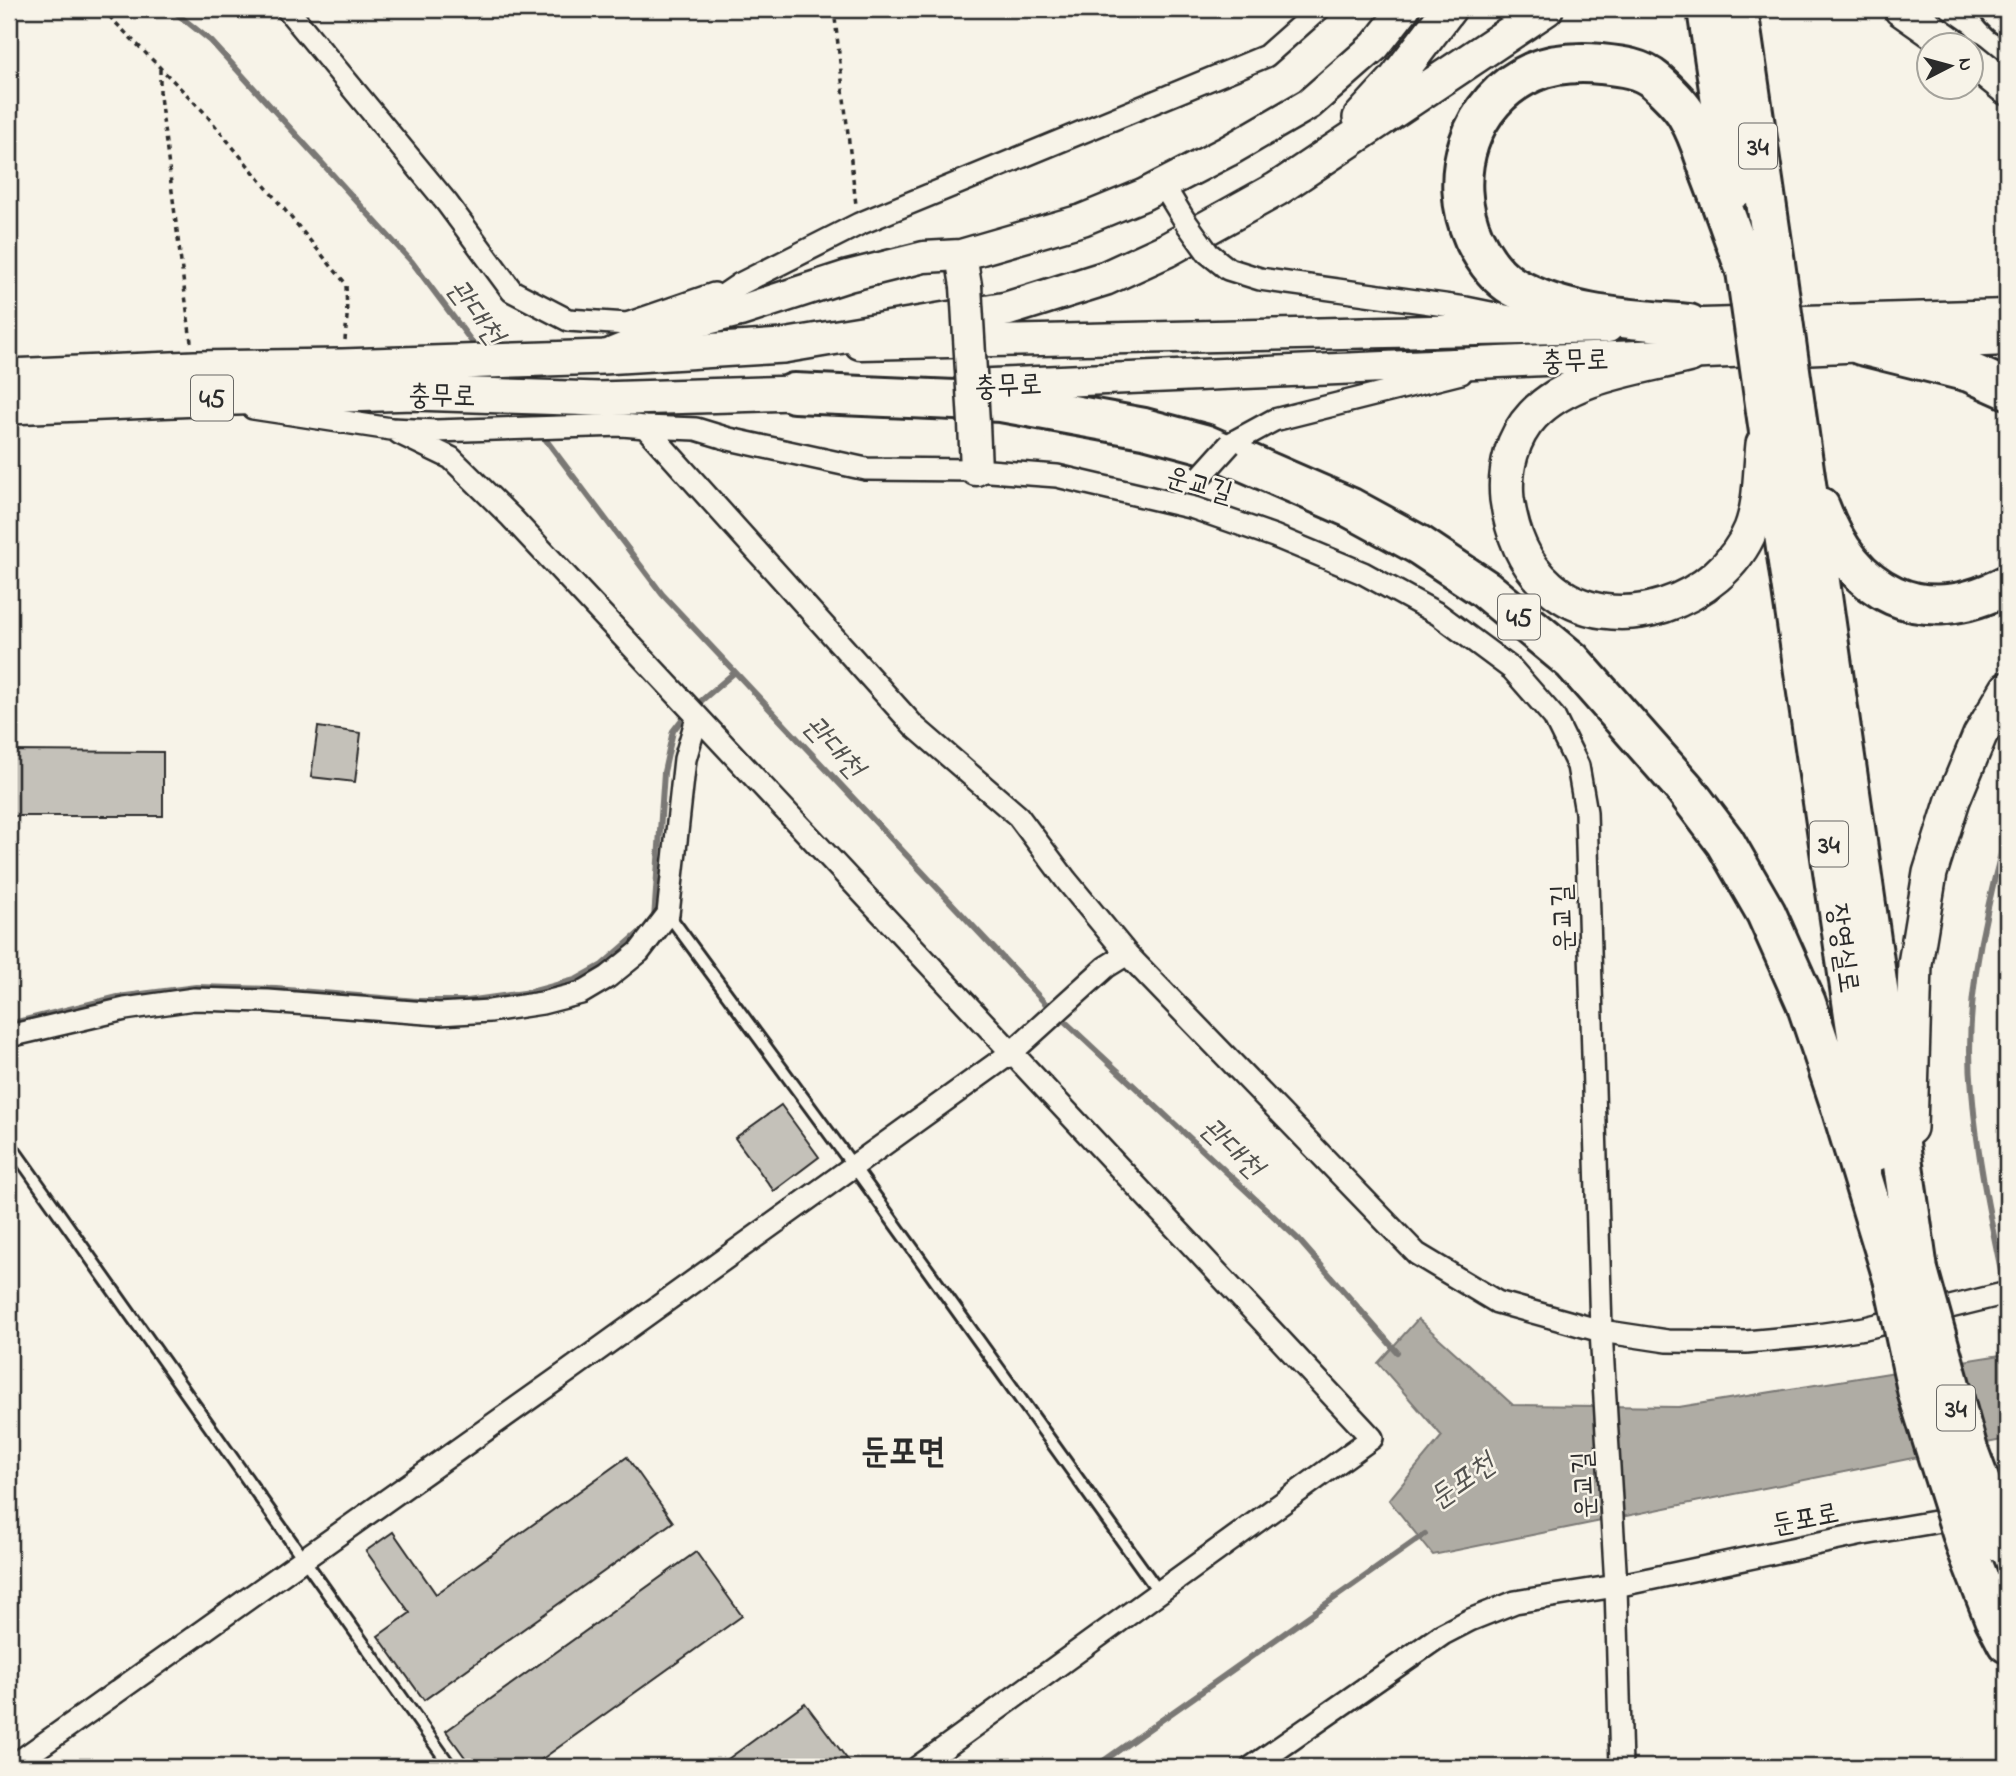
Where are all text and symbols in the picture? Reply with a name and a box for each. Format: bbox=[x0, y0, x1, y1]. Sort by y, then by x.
north arrow bbox=[1914, 32, 1984, 102]
text: N bbox=[1950, 57, 1979, 72]
road number: 34 bbox=[1739, 124, 1777, 168]
water label: 관대천 bbox=[435, 271, 516, 357]
street label: 충무로 bbox=[1541, 341, 1610, 384]
street label: 충무로 bbox=[973, 365, 1043, 410]
road number: 45 bbox=[191, 376, 233, 420]
street label: 충무로 bbox=[408, 376, 476, 419]
street label: 운교길 bbox=[1161, 457, 1237, 515]
road number: 45 bbox=[1498, 594, 1540, 639]
water label: 관대천 bbox=[792, 707, 876, 792]
road number: 34 bbox=[1810, 822, 1848, 866]
street label: 운교길 bbox=[1543, 883, 1586, 952]
street label: 장영실로 bbox=[1815, 901, 1868, 996]
water label: 관대천 bbox=[1189, 1108, 1275, 1192]
road number: 34 bbox=[1937, 1386, 1975, 1430]
district label: 둔포면 bbox=[861, 1428, 945, 1479]
water label: 둔포천 bbox=[1420, 1442, 1507, 1521]
street label: 운교길 bbox=[1563, 1450, 1608, 1520]
street label: 둔포로 bbox=[1769, 1494, 1843, 1547]

